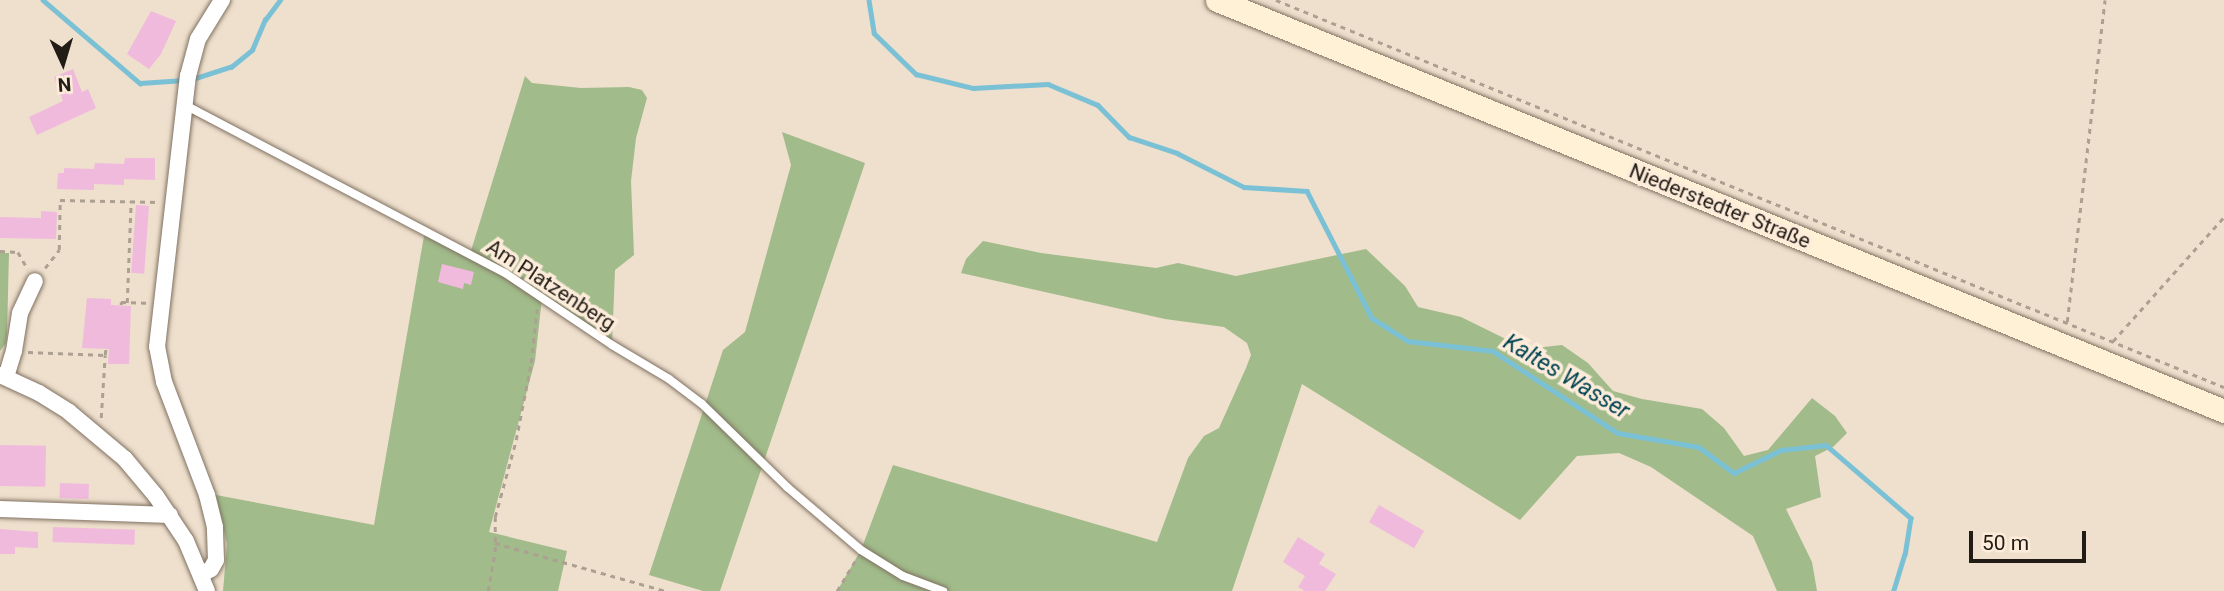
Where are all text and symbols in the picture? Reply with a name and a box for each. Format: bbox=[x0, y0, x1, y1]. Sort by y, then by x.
north arrow bbox=[28, 28, 98, 98]
text: N bbox=[57, 73, 72, 96]
street label: Niederstedter Straße bbox=[1626, 158, 1814, 254]
street label: Am Platzenberg bbox=[482, 234, 620, 336]
water label: Kaltes Wasser bbox=[1498, 329, 1634, 425]
scale bar bbox=[1972, 518, 2089, 562]
text: 50 m bbox=[1982, 531, 2029, 555]

